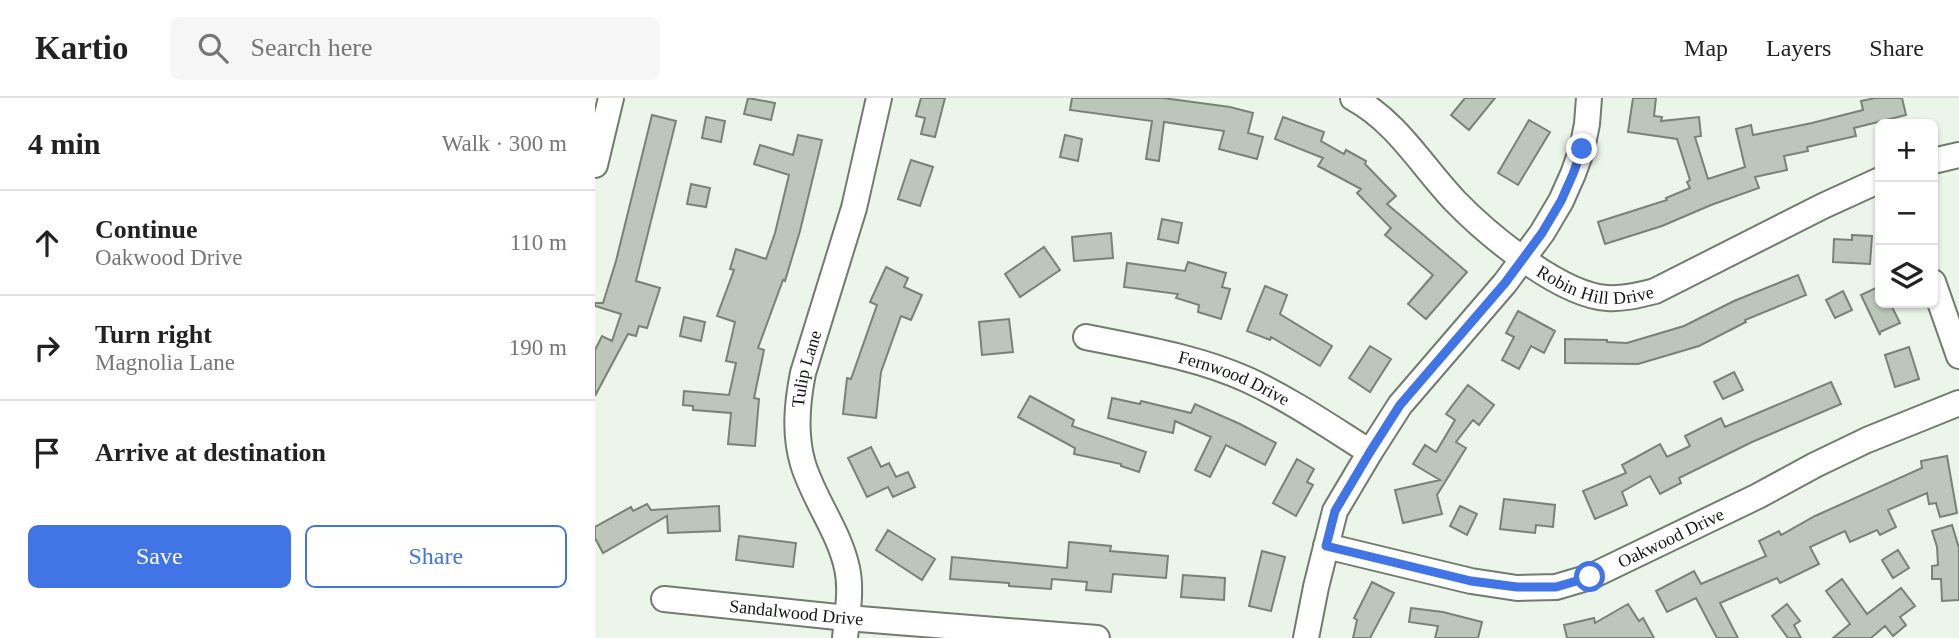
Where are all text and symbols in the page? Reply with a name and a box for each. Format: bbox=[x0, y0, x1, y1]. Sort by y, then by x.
search box bbox=[170, 17, 660, 80]
icon: search bbox=[194, 29, 232, 67]
text: Kartio bbox=[35, 30, 128, 66]
text: Search here bbox=[250, 33, 372, 62]
text: Map bbox=[1684, 35, 1728, 61]
text: Layers bbox=[1766, 35, 1831, 61]
text: Share bbox=[1869, 35, 1924, 61]
map controls bbox=[1875, 119, 1938, 308]
button: + bbox=[1875, 119, 1938, 182]
text: 4 min bbox=[28, 127, 101, 160]
text: Walk · 300 m bbox=[442, 131, 567, 156]
route end bbox=[1566, 133, 1597, 164]
button: − bbox=[1875, 182, 1938, 245]
text: Continue bbox=[95, 215, 198, 244]
icon: ahead bbox=[28, 224, 66, 262]
text: 110 m bbox=[510, 230, 567, 255]
text: Oakwood Drive bbox=[95, 245, 243, 270]
button: layers bbox=[1875, 245, 1938, 308]
street label: Robin Hill Drive bbox=[1533, 261, 1656, 308]
text: Turn right bbox=[95, 320, 212, 349]
street label: Tulip Lane bbox=[788, 328, 826, 409]
icon: right bbox=[28, 329, 66, 367]
text: 190 m bbox=[509, 335, 567, 360]
street label: Fernwood Drive bbox=[1176, 347, 1293, 410]
text: Magnolia Lane bbox=[95, 350, 235, 375]
icon: arrive bbox=[28, 434, 66, 472]
text: Arrive at destination bbox=[95, 438, 326, 467]
street label: Oakwood Drive bbox=[1615, 504, 1727, 572]
button: Save bbox=[28, 525, 291, 588]
button: Share bbox=[305, 525, 567, 588]
route start bbox=[1574, 561, 1605, 592]
street label: Sandalwood Drive bbox=[728, 596, 864, 629]

